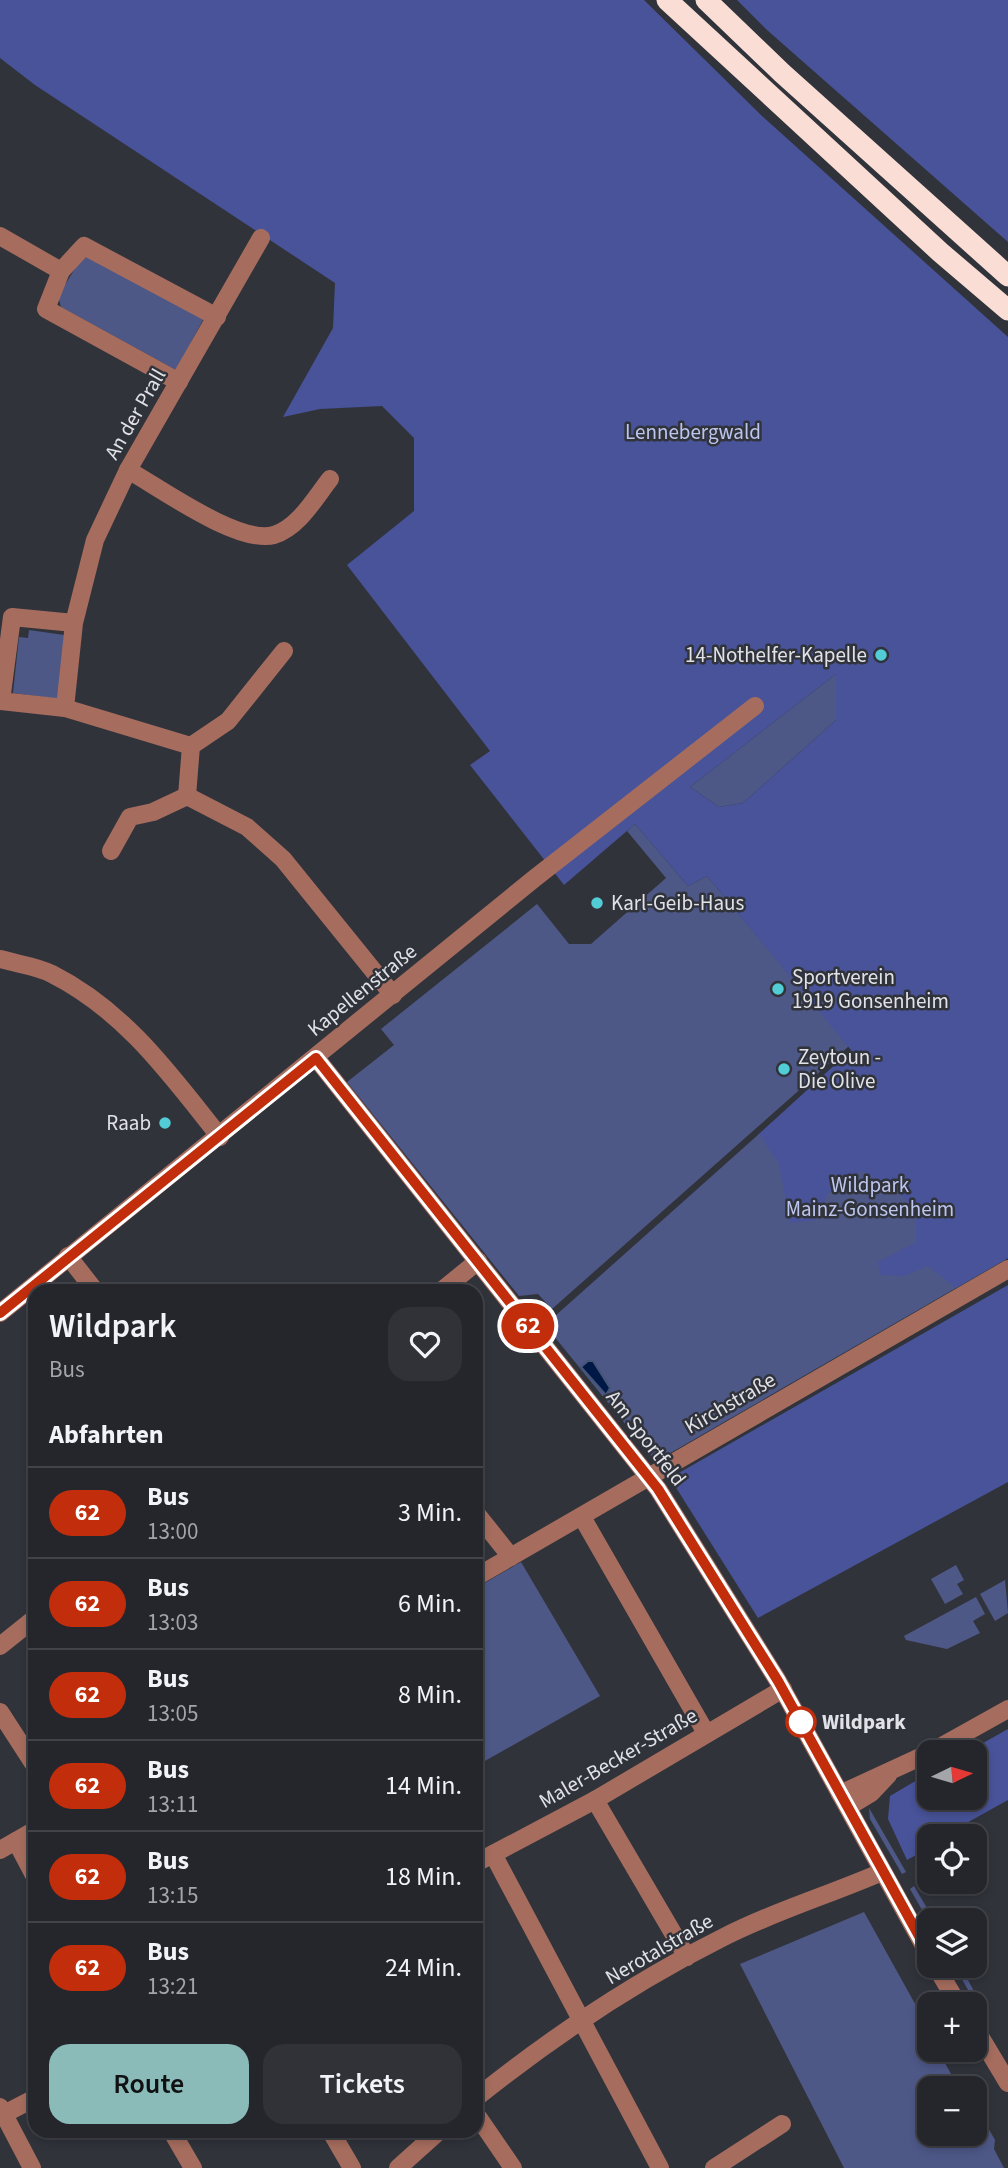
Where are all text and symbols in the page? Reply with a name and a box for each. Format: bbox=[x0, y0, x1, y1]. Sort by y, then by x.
street label: An der Prall bbox=[97, 363, 173, 465]
park label: Lennebergwald bbox=[625, 417, 761, 447]
place label: 14-Nothelfer-Kapelle bbox=[685, 640, 867, 670]
marker: 14-Nothelfer-Kapelle bbox=[873, 647, 889, 663]
place label: Karl-Geib-Haus bbox=[611, 888, 744, 918]
marker: Karl-Geib-Haus bbox=[589, 895, 605, 911]
street label: Kapellenstraße bbox=[301, 937, 423, 1043]
place label: Sportverein 1919 Gonsenheim bbox=[792, 962, 949, 1016]
marker: Sportverein 1919 Gonsenheim bbox=[770, 981, 786, 997]
place label: Zeytoun - Die Olive bbox=[798, 1042, 881, 1096]
marker: Zeytoun - Die Olive bbox=[776, 1061, 792, 1077]
place label: Raab bbox=[106, 1108, 151, 1138]
marker: Raab bbox=[157, 1115, 173, 1131]
park label: Wildpark Mainz-Gonsenheim bbox=[786, 1170, 954, 1224]
text: Wildpark bbox=[49, 1303, 176, 1350]
line badge: 62 bbox=[496, 1303, 560, 1349]
button: heart bbox=[388, 1307, 462, 1381]
text: 62 bbox=[515, 1308, 541, 1343]
text: Bus bbox=[49, 1353, 85, 1386]
street label: Kirchstraße bbox=[679, 1365, 781, 1441]
street label: Am Sportfeld bbox=[599, 1384, 693, 1492]
text: Abfahrten bbox=[49, 1416, 164, 1453]
text: Bus bbox=[147, 1478, 189, 1515]
text: 3 Min. bbox=[398, 1494, 462, 1531]
text: 62 bbox=[75, 1495, 100, 1530]
text: 13:00 bbox=[147, 1515, 198, 1548]
text: Bus bbox=[147, 1569, 189, 1606]
text: 6 Min. bbox=[398, 1585, 462, 1622]
text: 62 bbox=[75, 1586, 100, 1621]
text: 13:03 bbox=[147, 1606, 198, 1639]
text: Bus bbox=[147, 1660, 189, 1697]
text: 8 Min. bbox=[398, 1676, 462, 1713]
text: 62 bbox=[75, 1677, 100, 1712]
text: 13:05 bbox=[147, 1697, 198, 1730]
street label: Maler-Becker-Straße bbox=[533, 1700, 703, 1816]
marker: Wildpark bbox=[786, 1707, 816, 1737]
place label: Wildpark bbox=[822, 1707, 906, 1737]
north arrow bbox=[917, 1740, 987, 1810]
map controls bbox=[917, 1740, 987, 2146]
text: Bus bbox=[147, 1751, 189, 1788]
text: 14 Min. bbox=[385, 1767, 462, 1804]
text: 62 bbox=[75, 1768, 100, 1803]
text: 13:11 bbox=[147, 1788, 198, 1821]
button: locate bbox=[917, 1824, 987, 1894]
text: Bus bbox=[147, 1842, 189, 1879]
text: 18 Min. bbox=[385, 1858, 462, 1895]
text: 62 bbox=[75, 1859, 100, 1894]
text: 13:15 bbox=[147, 1879, 198, 1912]
street label: Nerotalstraße bbox=[600, 1906, 718, 1992]
button: layers bbox=[917, 1908, 987, 1978]
text: Bus bbox=[147, 1933, 189, 1970]
text: 24 Min. bbox=[385, 1949, 462, 1986]
text: 62 bbox=[75, 1950, 100, 1985]
text: 13:21 bbox=[147, 1970, 198, 2003]
button: + bbox=[917, 1992, 987, 2062]
button: Route bbox=[49, 2044, 249, 2124]
button: Tickets bbox=[263, 2044, 462, 2124]
button: − bbox=[917, 2076, 987, 2146]

